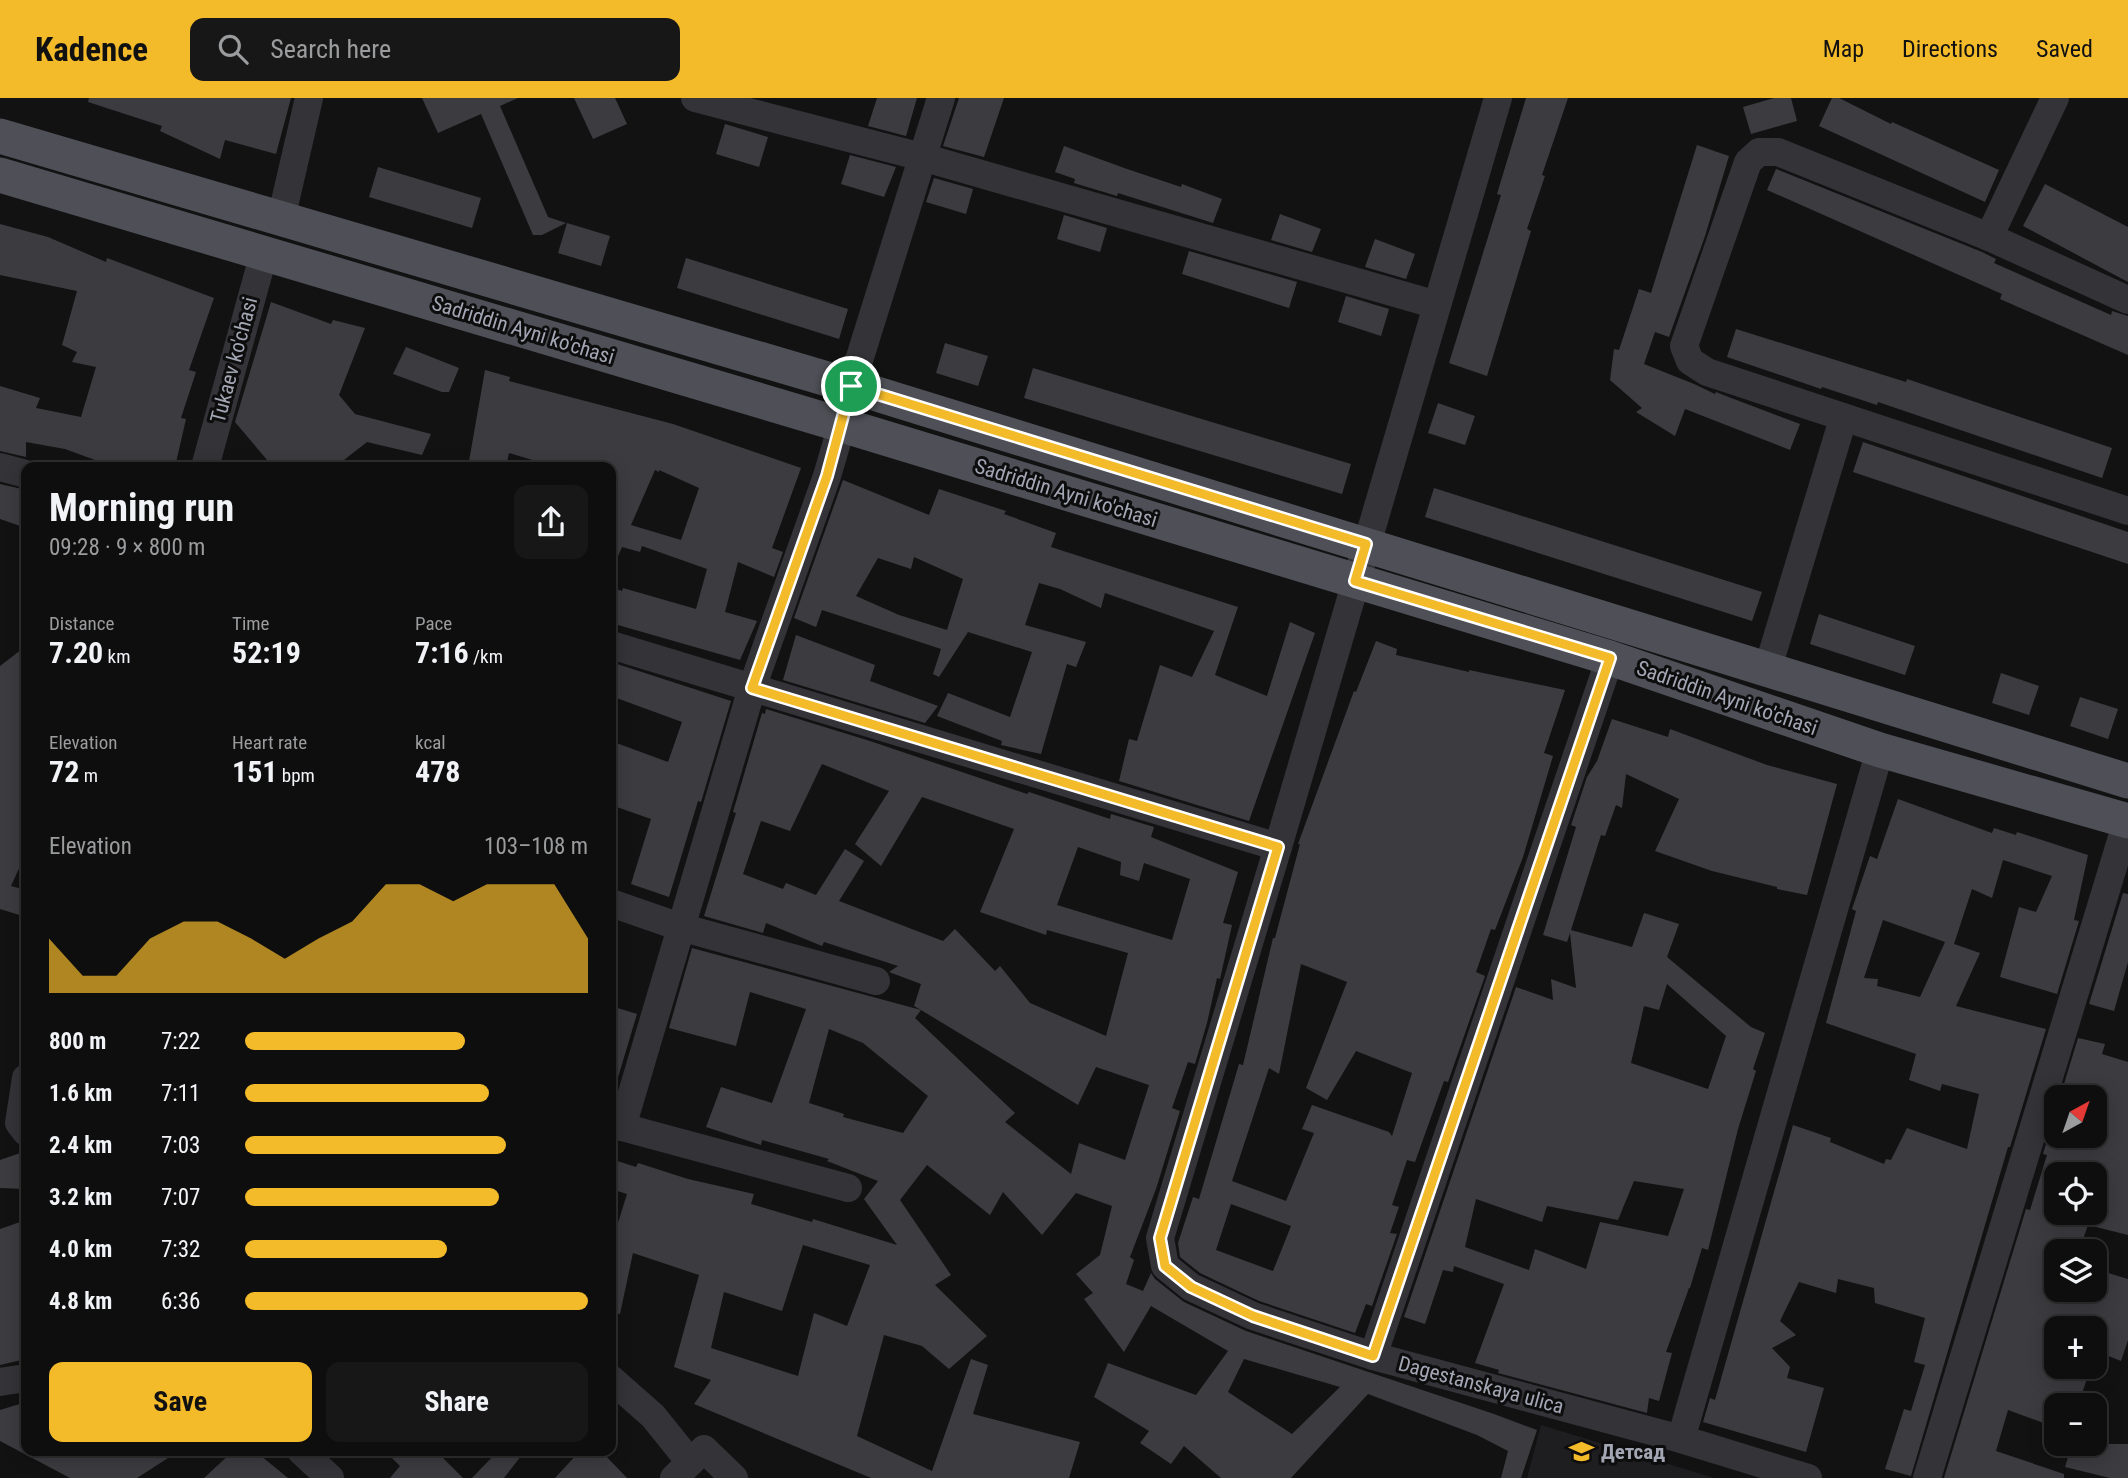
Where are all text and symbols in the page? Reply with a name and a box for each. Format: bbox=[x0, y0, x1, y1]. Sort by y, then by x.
search box bbox=[190, 18, 680, 81]
text: Kadence bbox=[35, 30, 148, 69]
icon: search bbox=[214, 30, 252, 68]
text: Search here bbox=[270, 34, 391, 64]
text: Map bbox=[1823, 35, 1864, 63]
text: Directions bbox=[1902, 35, 1998, 63]
text: Saved bbox=[2036, 35, 2093, 63]
street label: Sadriddin Ayni ko'chasi bbox=[429, 291, 617, 369]
street label: Tukaev ko'chasi bbox=[206, 295, 262, 425]
pin bbox=[821, 356, 881, 416]
icon: arrive bbox=[832, 367, 870, 405]
street label: Sadriddin Ayni ko'chasi bbox=[972, 454, 1160, 532]
button: share bbox=[514, 485, 588, 559]
text: Morning run bbox=[49, 486, 234, 530]
text: 09:28 · 9 × 800 m bbox=[49, 534, 205, 561]
text: Distance bbox=[49, 612, 114, 635]
text: Time bbox=[232, 612, 269, 635]
text: Pace bbox=[415, 612, 452, 635]
text: 7.20 bbox=[49, 635, 103, 670]
text: 52:19 bbox=[232, 635, 301, 670]
text: 7:16 bbox=[415, 635, 469, 670]
text: km bbox=[103, 645, 130, 668]
text: /km bbox=[469, 645, 503, 668]
street label: Sadriddin Ayni ko'chasi bbox=[1634, 656, 1820, 740]
text: Elevation bbox=[49, 731, 117, 754]
text: Heart rate bbox=[232, 731, 307, 754]
text: kcal bbox=[415, 731, 446, 754]
text: 72 bbox=[49, 754, 79, 789]
text: 151 bbox=[232, 754, 277, 789]
text: 478 bbox=[415, 754, 460, 789]
text: m bbox=[79, 764, 98, 787]
text: bpm bbox=[277, 764, 315, 787]
text: Elevation bbox=[49, 833, 132, 860]
text: 103–108 m bbox=[484, 833, 588, 860]
text: 800 m bbox=[49, 1028, 106, 1055]
text: 7:22 bbox=[161, 1028, 200, 1055]
text: 1.6 km bbox=[49, 1080, 112, 1107]
text: 7:11 bbox=[161, 1080, 200, 1107]
north arrow bbox=[2044, 1085, 2107, 1148]
map controls bbox=[2044, 1085, 2107, 1456]
text: 2.4 km bbox=[49, 1132, 112, 1159]
text: 7:03 bbox=[161, 1132, 200, 1159]
button: locate bbox=[2044, 1162, 2107, 1225]
text: 3.2 km bbox=[49, 1184, 112, 1211]
text: 7:07 bbox=[161, 1184, 200, 1211]
text: 4.0 km bbox=[49, 1236, 112, 1263]
text: 7:32 bbox=[161, 1236, 200, 1263]
button: layers bbox=[2044, 1239, 2107, 1302]
text: 4.8 km bbox=[49, 1288, 112, 1315]
text: 6:36 bbox=[161, 1288, 200, 1315]
button: + bbox=[2044, 1316, 2107, 1379]
street label: Dagestanskaya ulica bbox=[1396, 1351, 1566, 1419]
button: Save bbox=[49, 1362, 312, 1442]
button: Share bbox=[326, 1362, 588, 1442]
button: − bbox=[2044, 1393, 2107, 1456]
school or university icon: Детсад bbox=[1567, 1438, 1595, 1466]
place label: Детсад bbox=[1601, 1440, 1665, 1464]

